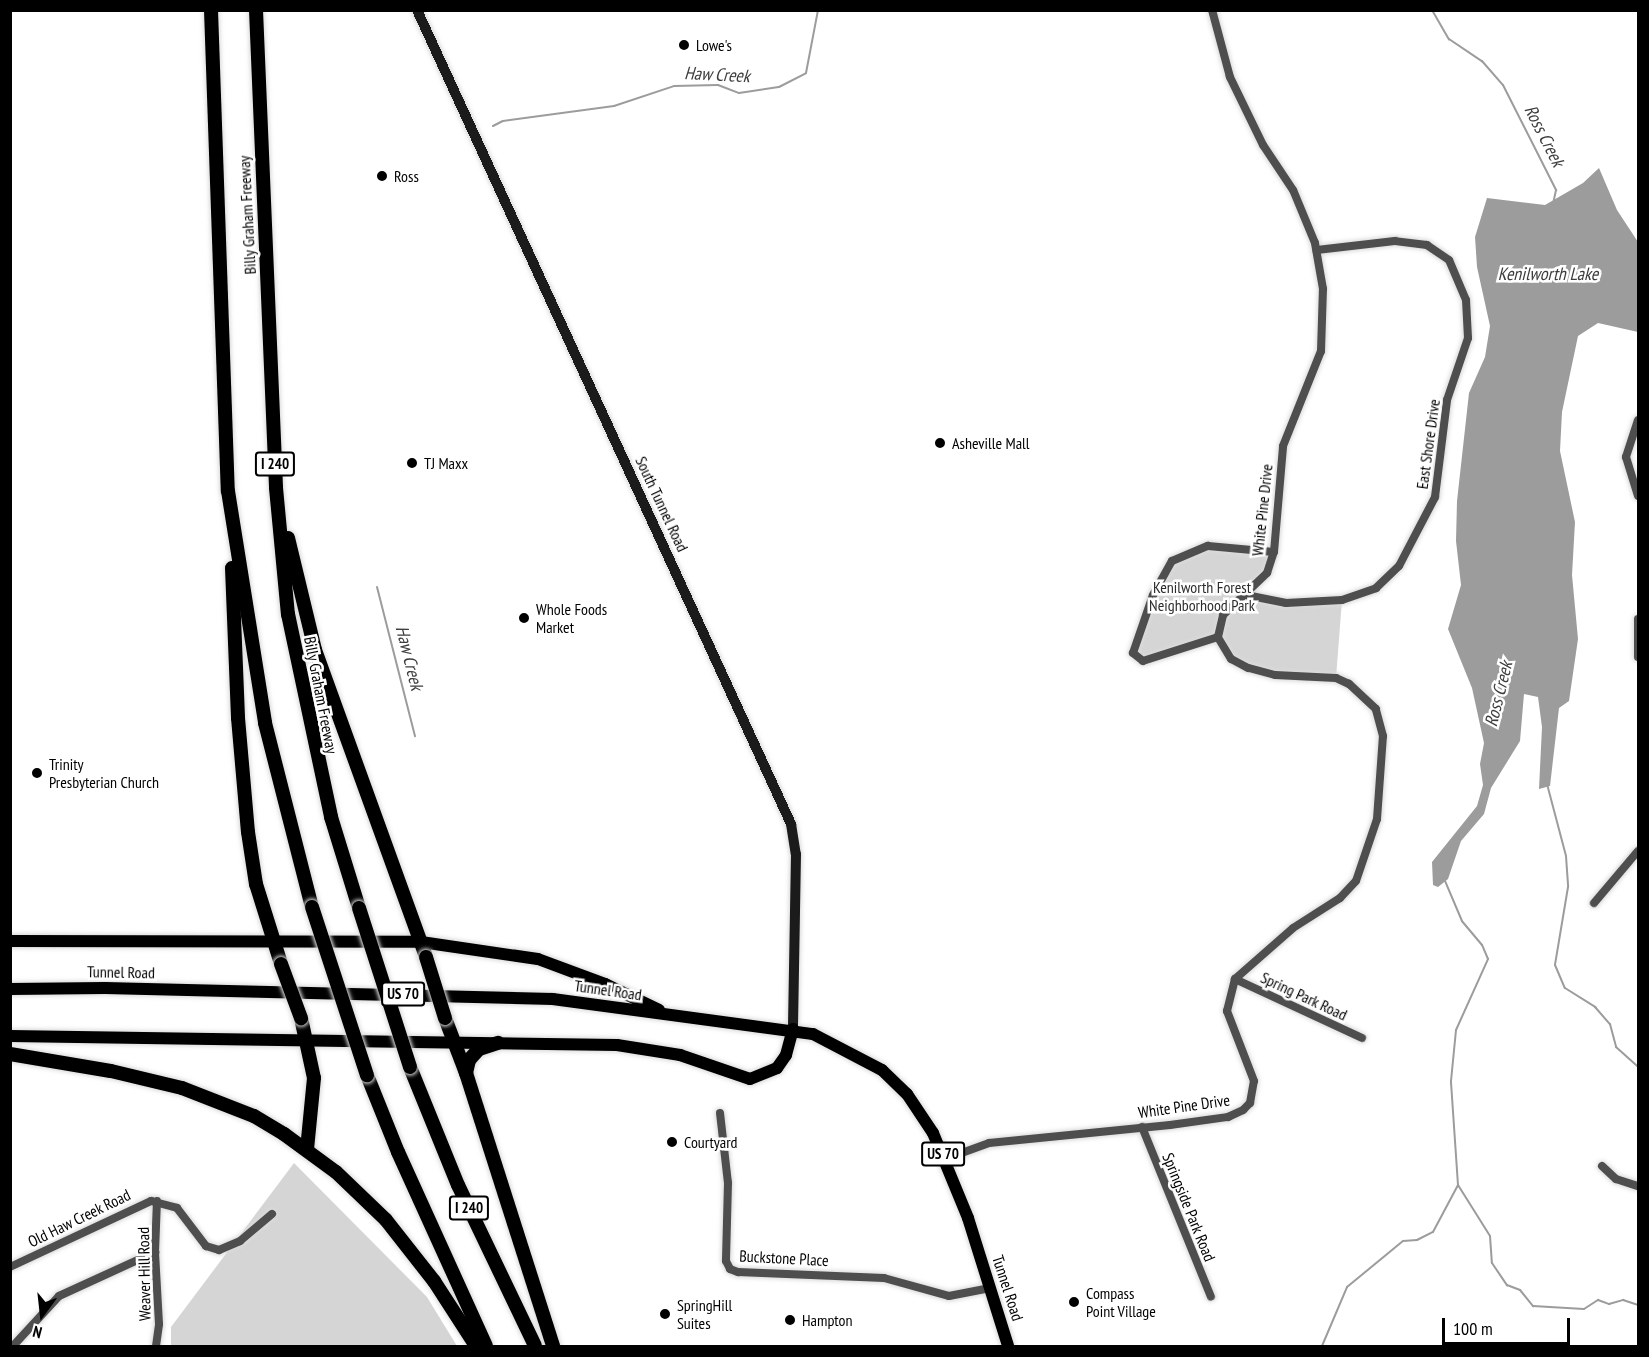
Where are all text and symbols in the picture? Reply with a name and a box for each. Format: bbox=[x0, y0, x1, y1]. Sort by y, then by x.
place label: Lowe's bbox=[696, 35, 732, 55]
marker: Lowe's bbox=[677, 38, 691, 52]
water label: Haw Creek bbox=[684, 62, 750, 88]
water label: Ross Creek bbox=[1519, 102, 1569, 170]
street label: Billy Graham Freeway bbox=[234, 155, 260, 275]
place label: Ross bbox=[394, 166, 419, 186]
marker: Ross bbox=[375, 169, 389, 183]
water label: Kenilworth Lake bbox=[1498, 263, 1598, 285]
street label: East Shore Drive bbox=[1412, 398, 1444, 490]
place label: Asheville Mall bbox=[952, 433, 1030, 453]
marker: Asheville Mall bbox=[933, 436, 947, 450]
road number: I 240 bbox=[254, 452, 296, 476]
place label: TJ Maxx bbox=[424, 453, 468, 473]
street label: South Tunnel Road bbox=[631, 453, 693, 555]
marker: TJ Maxx bbox=[405, 456, 419, 470]
street label: White Pine Drive bbox=[1248, 463, 1276, 557]
park label: Kenilworth Forest Neighborhood Park bbox=[1149, 577, 1255, 615]
place label: Whole Foods Market bbox=[536, 599, 607, 637]
marker: Whole Foods Market bbox=[517, 611, 531, 625]
water label: Haw Creek bbox=[391, 623, 427, 693]
street label: Billy Graham Freeway bbox=[300, 634, 342, 756]
water label: Ross Creek bbox=[1480, 659, 1518, 729]
place label: Trinity Presbyterian Church bbox=[49, 754, 159, 792]
marker: Trinity Presbyterian Church bbox=[30, 766, 44, 780]
street label: Tunnel Road bbox=[87, 962, 155, 982]
street label: Spring Park Road bbox=[1258, 968, 1350, 1024]
street label: Tunnel Road bbox=[573, 976, 643, 1004]
road number: US 70 bbox=[380, 982, 426, 1006]
street label: White Pine Drive bbox=[1137, 1090, 1231, 1122]
place label: Courtyard bbox=[684, 1132, 738, 1152]
marker: Courtyard bbox=[665, 1135, 679, 1149]
road number: US 70 bbox=[920, 1142, 966, 1166]
street label: Springside Park Road bbox=[1158, 1150, 1220, 1264]
street label: Old Haw Creek Road bbox=[24, 1185, 134, 1251]
road number: I 240 bbox=[448, 1196, 490, 1220]
street label: Weaver Hill Road bbox=[134, 1227, 154, 1321]
street label: Buckstone Place bbox=[739, 1246, 829, 1270]
street label: Tunnel Road bbox=[988, 1253, 1028, 1323]
place label: Compass Point Village bbox=[1086, 1283, 1156, 1321]
north arrow bbox=[12, 1285, 72, 1345]
place label: SpringHill Suites bbox=[677, 1295, 732, 1333]
marker: Compass Point Village bbox=[1067, 1295, 1081, 1309]
scale bar bbox=[1445, 1306, 1572, 1344]
marker: SpringHill Suites bbox=[658, 1307, 672, 1321]
place label: Hampton bbox=[802, 1310, 853, 1330]
marker: Hampton bbox=[783, 1313, 797, 1327]
text: 100 m bbox=[1453, 1317, 1493, 1340]
text: N bbox=[31, 1322, 44, 1343]

